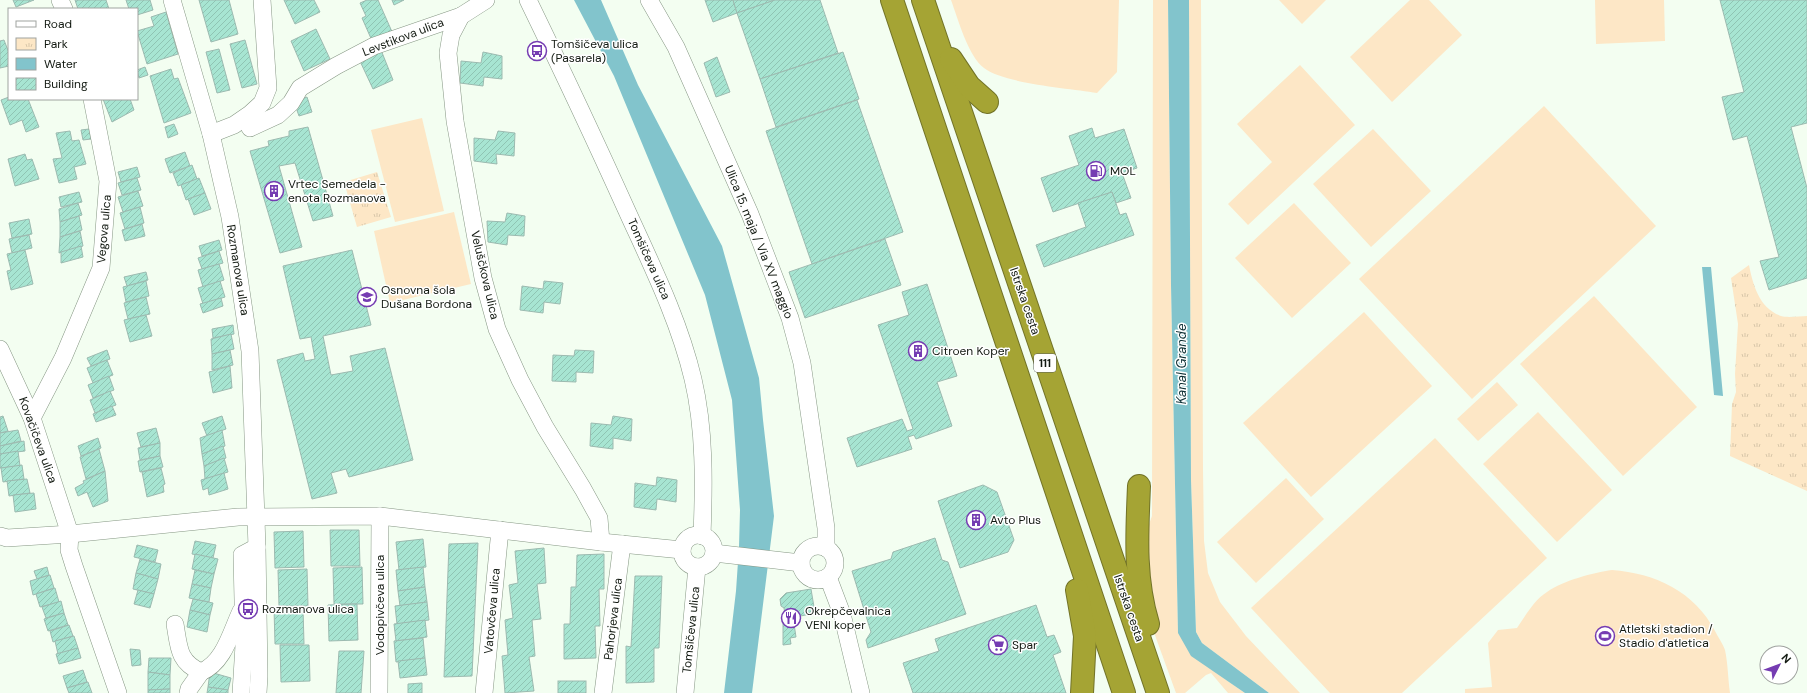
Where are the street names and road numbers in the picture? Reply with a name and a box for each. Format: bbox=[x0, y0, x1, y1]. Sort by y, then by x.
street label: Levstikova ulica bbox=[360, 14, 446, 60]
street label: Ulica 15. maja / Via XV maggio bbox=[721, 163, 797, 321]
street label: Vegova ulica bbox=[93, 194, 115, 264]
street label: Tomšičeva ulica bbox=[624, 216, 674, 302]
street label: Rozmanova ulica bbox=[223, 223, 253, 317]
street label: Veluščkova ulica bbox=[467, 229, 503, 321]
street label: Istrska cesta bbox=[1006, 265, 1044, 337]
road number: 111 bbox=[1034, 354, 1056, 372]
street label: Kovačičeva ulica bbox=[15, 395, 61, 485]
street label: Vodopivčeva ulica bbox=[372, 555, 388, 655]
street label: Vatovčeva ulica bbox=[480, 567, 504, 655]
street label: Istrska cesta bbox=[1110, 572, 1148, 644]
street label: Pahorjeva ulica bbox=[600, 577, 626, 661]
street label: Tomšičeva ulica bbox=[678, 586, 704, 674]

